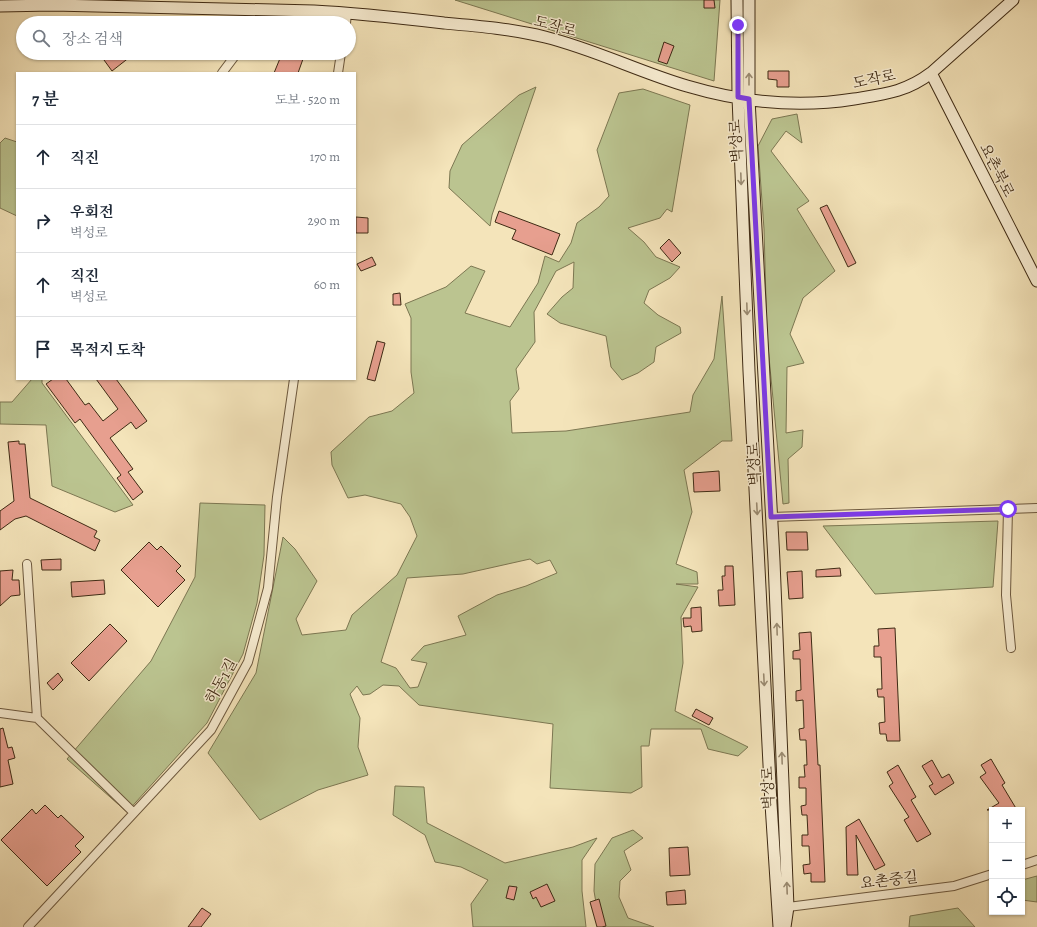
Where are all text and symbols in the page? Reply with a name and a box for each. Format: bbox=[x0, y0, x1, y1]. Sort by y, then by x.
street label: 도작로 bbox=[531, 11, 579, 41]
search box bbox=[16, 16, 356, 60]
route end bbox=[729, 16, 747, 34]
icon: search bbox=[30, 27, 52, 49]
text: 장소 검색 bbox=[62, 29, 123, 49]
street label: 도작로 bbox=[851, 65, 898, 93]
one-way arrow bbox=[745, 73, 753, 86]
text: 7 분 bbox=[32, 88, 59, 111]
text: 도보 · 520 m bbox=[275, 91, 340, 108]
street label: 벽성로 bbox=[725, 118, 747, 163]
street label: 요촌북로 bbox=[975, 140, 1019, 201]
icon: ahead bbox=[32, 146, 54, 168]
text: 직진 bbox=[70, 148, 99, 168]
text: 170 m bbox=[310, 148, 340, 165]
one-way arrow bbox=[737, 172, 745, 185]
text: 우회전 bbox=[70, 202, 113, 222]
icon: right bbox=[32, 210, 54, 232]
text: 290 m bbox=[308, 212, 340, 229]
text: 벽성로 bbox=[70, 224, 108, 241]
text: 직진 bbox=[70, 266, 99, 286]
icon: ahead bbox=[32, 274, 54, 296]
text: 60 m bbox=[314, 276, 340, 293]
text: 벽성로 bbox=[70, 288, 108, 305]
one-way arrow bbox=[743, 302, 750, 315]
icon: arrive bbox=[32, 338, 54, 360]
text: 목적지 도착 bbox=[70, 340, 145, 360]
street label: 벽성로 bbox=[743, 441, 765, 486]
route start bbox=[999, 500, 1017, 518]
one-way arrow bbox=[753, 502, 760, 515]
one-way arrow bbox=[773, 623, 780, 636]
street label: 하동1길 bbox=[200, 655, 242, 707]
one-way arrow bbox=[761, 673, 768, 686]
one-way arrow bbox=[778, 752, 786, 765]
street label: 벽성로 bbox=[757, 765, 779, 810]
map controls bbox=[989, 807, 1025, 915]
button: + bbox=[989, 807, 1025, 843]
button: − bbox=[989, 843, 1025, 879]
street label: 요촌중길 bbox=[859, 867, 919, 893]
button: locate bbox=[989, 879, 1025, 915]
one-way arrow bbox=[784, 882, 791, 895]

